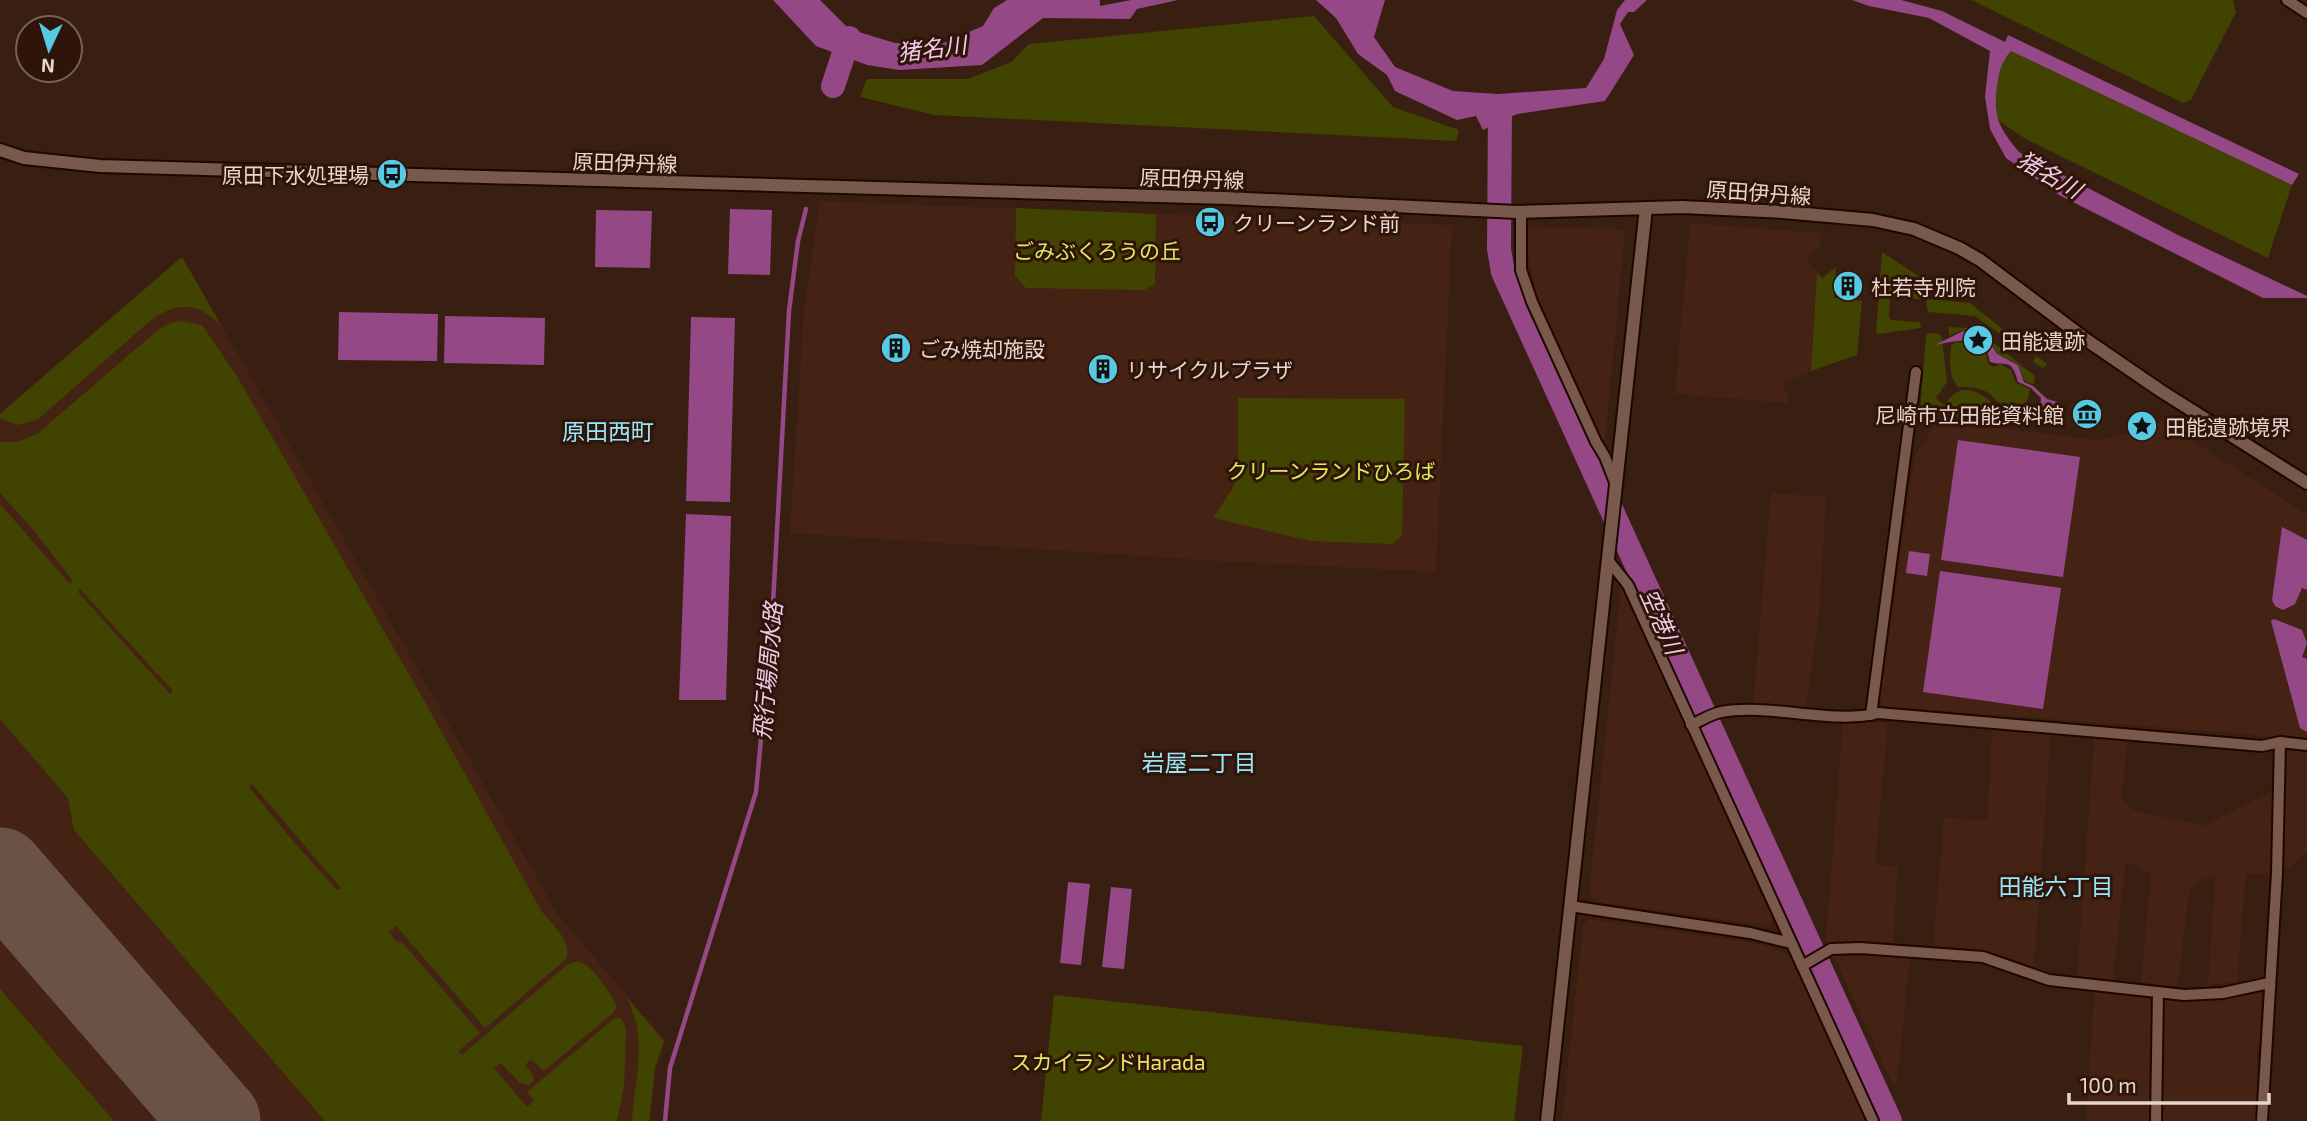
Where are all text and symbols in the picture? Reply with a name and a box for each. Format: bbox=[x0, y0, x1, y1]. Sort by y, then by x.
north arrow bbox=[14, 14, 84, 84]
water label: 猪名川 bbox=[896, 30, 971, 66]
text: N bbox=[40, 55, 55, 78]
water label: 猪名川 bbox=[2013, 145, 2089, 205]
street label: 原田伊丹線 bbox=[572, 148, 678, 176]
bus stop icon: 原田下水処理場 bbox=[375, 157, 409, 191]
place label: 原田下水処理場 bbox=[222, 162, 369, 187]
street label: 原田伊丹線 bbox=[1139, 164, 1245, 192]
street label: 原田伊丹線 bbox=[1706, 176, 1812, 208]
bus stop icon: クリーンランド前 bbox=[1193, 205, 1227, 239]
place label: クリーンランド前 bbox=[1233, 210, 1400, 235]
park label: ごみぶくろうの丘 bbox=[1013, 238, 1181, 263]
building icon: 杜若寺別院 bbox=[1831, 269, 1865, 303]
place label: 杜若寺別院 bbox=[1871, 274, 1976, 299]
place icon: 田能遺跡 bbox=[1961, 323, 1995, 357]
place label: 田能遺跡 bbox=[2001, 328, 2085, 353]
building icon: ごみ焼却施設 bbox=[879, 331, 913, 365]
place label: ごみ焼却施設 bbox=[919, 336, 1045, 361]
building icon: リサイクルプラザ bbox=[1086, 352, 1120, 386]
place label: リサイクルプラザ bbox=[1126, 357, 1293, 382]
museum icon: 尼崎市立田能資料館 bbox=[2070, 397, 2104, 431]
place label: 尼崎市立田能資料館 bbox=[1875, 402, 2064, 427]
place icon: 田能遺跡境界 bbox=[2125, 409, 2159, 443]
place label: 田能遺跡境界 bbox=[2165, 414, 2291, 439]
district label: 原田西町 bbox=[562, 417, 654, 445]
park label: クリーンランドひろば bbox=[1227, 458, 1435, 483]
water label: 空港川 bbox=[1635, 584, 1690, 661]
water label: 飛行場周水路 bbox=[747, 599, 787, 741]
district label: 岩屋二丁目 bbox=[1142, 748, 1257, 776]
district label: 田能六丁目 bbox=[1999, 872, 2114, 900]
park label: スカイランドHarada bbox=[1010, 1049, 1206, 1074]
scale bar bbox=[2069, 1062, 2268, 1106]
text: 100 m bbox=[2080, 1072, 2137, 1097]

